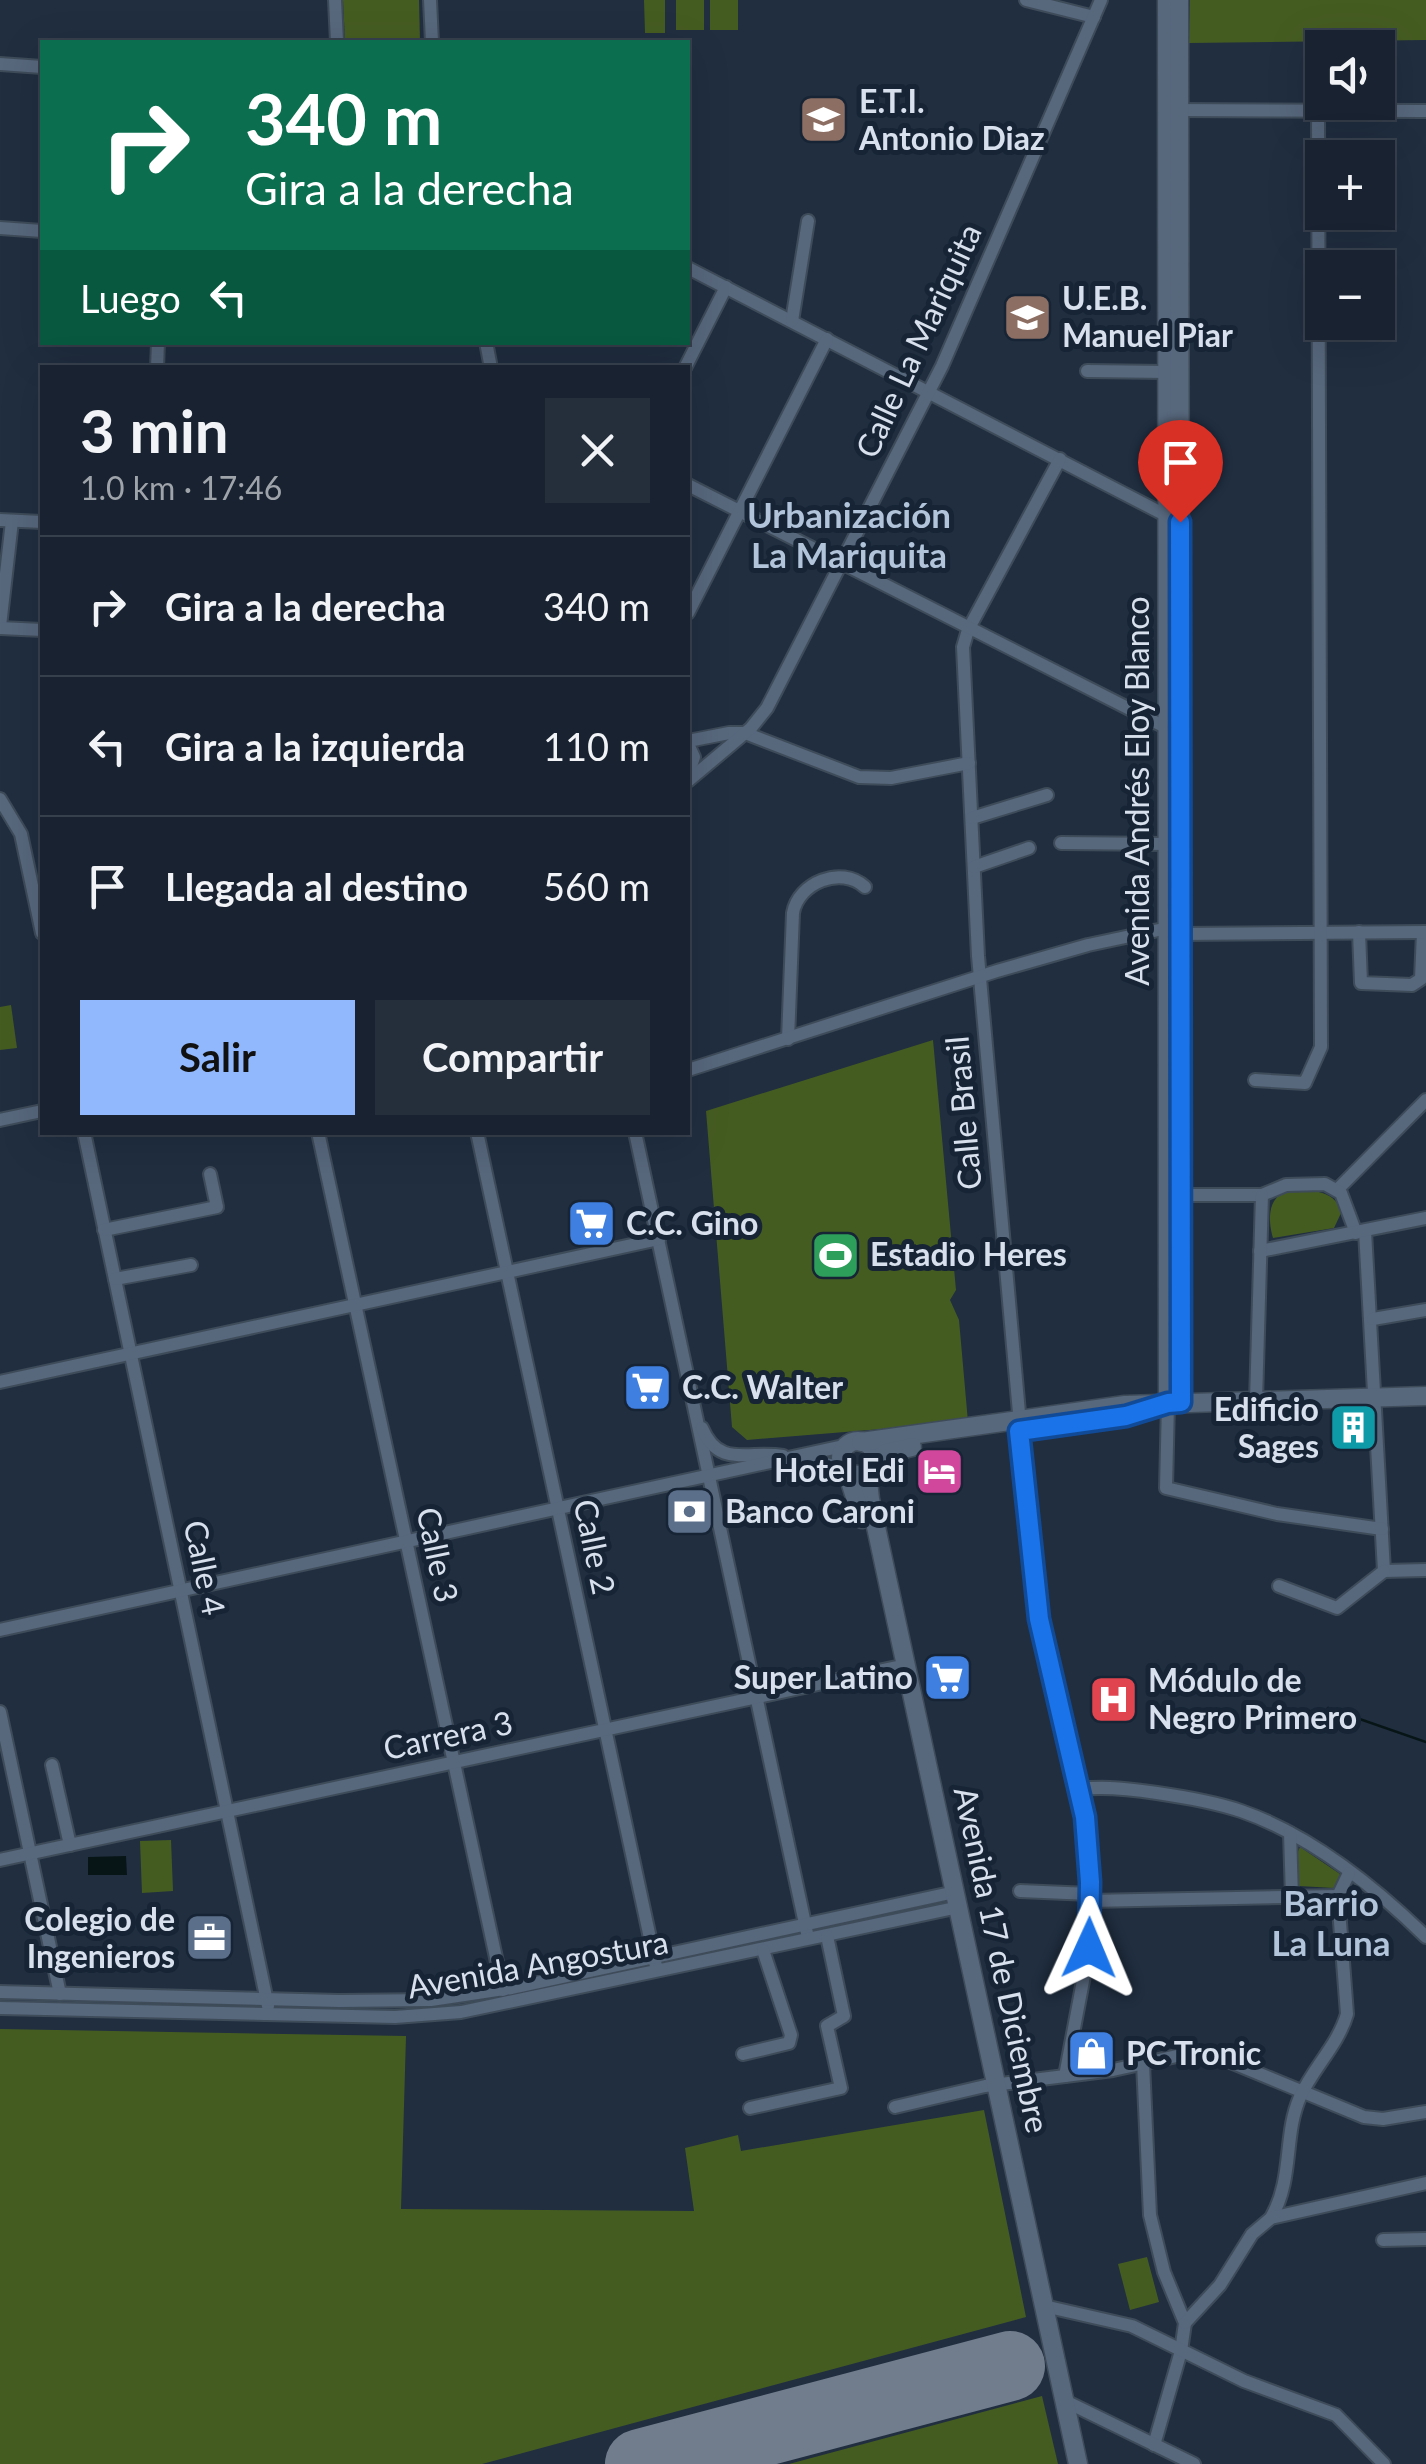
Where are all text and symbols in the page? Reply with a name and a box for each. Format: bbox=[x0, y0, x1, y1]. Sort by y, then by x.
map controls bbox=[1305, 30, 1395, 340]
button: sound bbox=[1305, 30, 1395, 120]
text: 340 m bbox=[245, 76, 442, 160]
icon: right bbox=[80, 80, 210, 210]
place label: E.T.I. Antonio Diaz bbox=[858, 81, 1045, 157]
school or university icon: E.T.I. Antonio Diaz bbox=[798, 94, 850, 146]
button: + bbox=[1305, 140, 1395, 230]
text: Gira a la derecha bbox=[245, 161, 574, 215]
street label: Calle La Mariquita bbox=[846, 217, 989, 463]
button: − bbox=[1305, 250, 1395, 340]
icon: left bbox=[201, 270, 256, 325]
text: Luego bbox=[80, 275, 181, 321]
place label: U.E.B. Manuel Piar bbox=[1062, 278, 1233, 354]
school or university icon: U.E.B. Manuel Piar bbox=[1001, 291, 1053, 343]
text: 3 min bbox=[80, 394, 229, 466]
button: close bbox=[545, 398, 650, 503]
pin bbox=[1138, 420, 1223, 523]
icon: arrive bbox=[1153, 435, 1208, 490]
text: 1.0 km · 17:46 bbox=[80, 468, 282, 507]
district label: Urbanización La Mariquita bbox=[747, 493, 951, 575]
icon: right bbox=[80, 579, 135, 634]
text: Gira a la derecha bbox=[165, 583, 446, 629]
text: 340 m bbox=[543, 583, 650, 629]
street label: Avenida Andrés Eloy Blanco bbox=[1117, 596, 1156, 986]
icon: left bbox=[80, 719, 135, 774]
text: Gira a la izquierda bbox=[165, 723, 465, 769]
text: 110 m bbox=[543, 723, 650, 769]
icon: arrive bbox=[80, 859, 135, 914]
text: Llegada al destino bbox=[165, 863, 468, 909]
text: 560 m bbox=[543, 863, 650, 909]
button: Salir bbox=[80, 1000, 355, 1115]
button: Compartir bbox=[375, 1000, 650, 1115]
street label: Calle Brasil bbox=[936, 1035, 989, 1192]
supermarket icon: C.C. Gino bbox=[565, 1198, 617, 1250]
place label: C.C. Gino bbox=[626, 1203, 758, 1242]
sports icon: Estadio Heres bbox=[809, 1229, 861, 1281]
place label: Estadio Heres bbox=[870, 1234, 1067, 1273]
supermarket icon: C.C. Walter bbox=[621, 1362, 673, 1414]
place label: C.C. Walter bbox=[682, 1367, 843, 1406]
place label: Edificio Sages bbox=[1214, 1389, 1319, 1465]
building icon: Edificio Sages bbox=[1328, 1402, 1380, 1454]
hotel icon: Hotel Edi bbox=[914, 1445, 966, 1497]
place label: Hotel Edi bbox=[774, 1450, 905, 1489]
bank icon: Banco Caroni bbox=[664, 1486, 716, 1538]
place label: Banco Caroni bbox=[725, 1491, 915, 1530]
street label: Calle 2 bbox=[566, 1496, 625, 1598]
street label: Calle 3 bbox=[409, 1504, 468, 1606]
street label: Calle 4 bbox=[176, 1517, 235, 1619]
supermarket icon: Super Latino bbox=[922, 1652, 974, 1704]
place label: Super Latino bbox=[734, 1657, 913, 1696]
place label: Módulo de Negro Primero bbox=[1148, 1660, 1357, 1736]
hospital icon: Módulo de Negro Primero bbox=[1087, 1673, 1139, 1725]
street label: Carrera 3 bbox=[380, 1702, 516, 1767]
street label: Avenida 17 de Diciembre bbox=[947, 1783, 1058, 2136]
district label: Barrio La Luna bbox=[1271, 1881, 1391, 1963]
position arrow bbox=[1037, 1896, 1141, 2000]
place label: Colegio de Ingenieros bbox=[24, 1899, 175, 1975]
office icon: Colegio de Ingenieros bbox=[184, 1912, 236, 1964]
street label: Avenida Angostura bbox=[404, 1921, 671, 2006]
shop icon: PC Tronic bbox=[1065, 2028, 1117, 2080]
place label: PC Tronic bbox=[1126, 2033, 1261, 2072]

